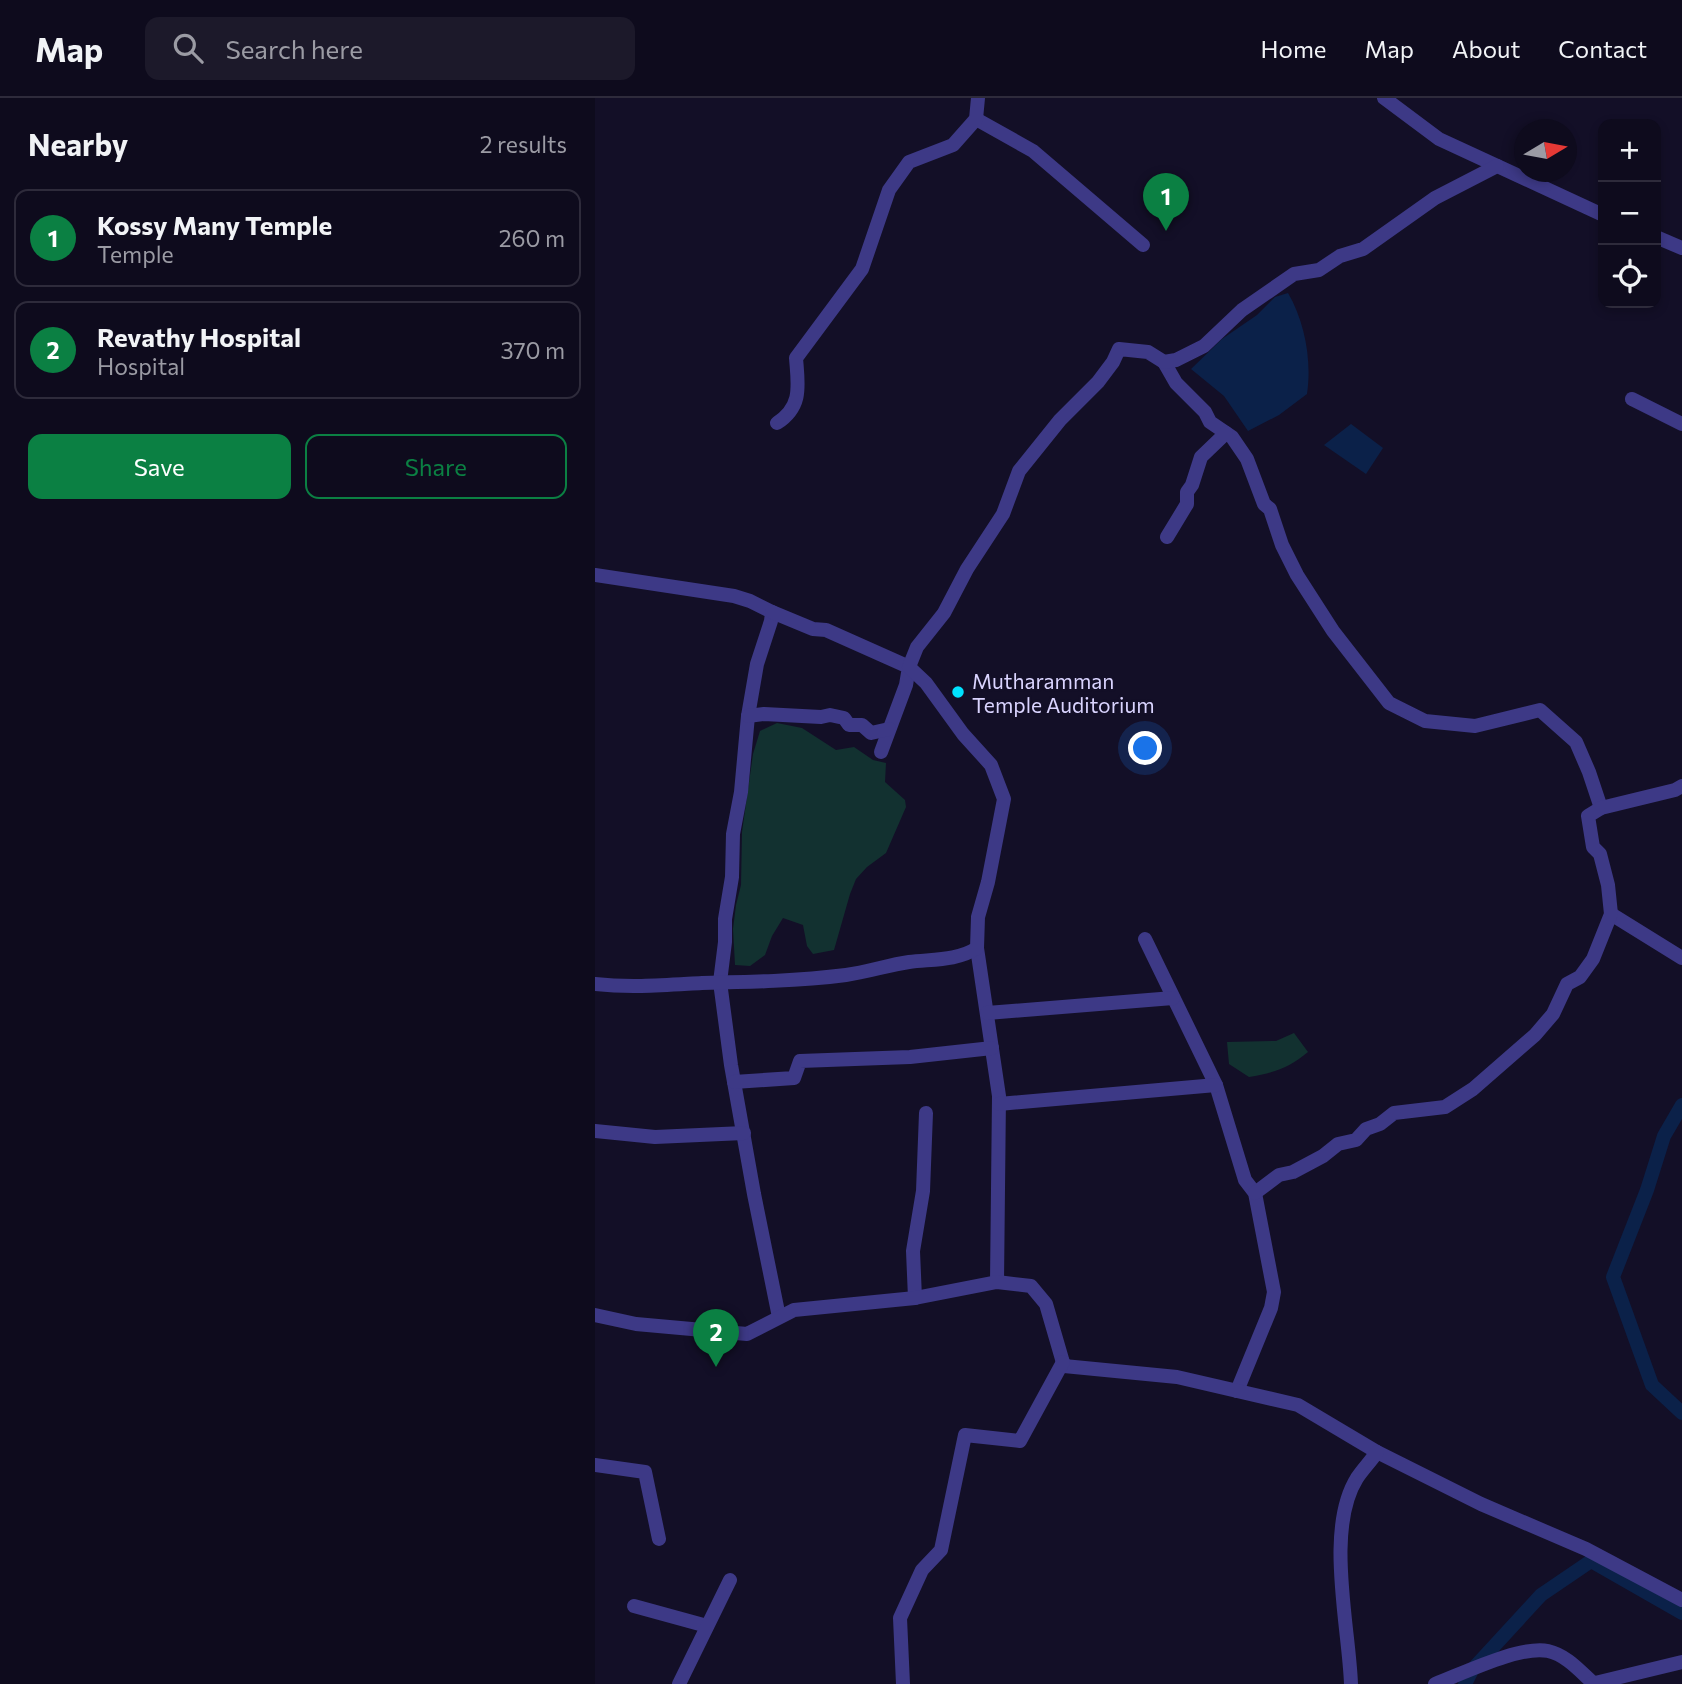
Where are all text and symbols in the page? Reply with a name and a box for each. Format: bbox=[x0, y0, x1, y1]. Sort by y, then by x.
search box bbox=[145, 17, 635, 80]
text: Map bbox=[35, 28, 103, 69]
icon: search bbox=[169, 29, 207, 67]
text: Search here bbox=[225, 33, 363, 64]
text: Home bbox=[1261, 34, 1327, 63]
text: Map bbox=[1365, 34, 1414, 63]
text: About bbox=[1452, 34, 1520, 63]
text: Contact bbox=[1558, 34, 1647, 63]
north arrow bbox=[1514, 119, 1577, 182]
map controls bbox=[1598, 119, 1661, 308]
button: + bbox=[1598, 119, 1661, 182]
text: Nearby bbox=[28, 125, 128, 162]
text: 2 results bbox=[480, 130, 567, 158]
pin: 1 bbox=[1143, 173, 1189, 231]
button: − bbox=[1598, 182, 1661, 245]
text: Kossy Many Temple bbox=[97, 209, 332, 240]
text: 1 bbox=[48, 224, 58, 252]
text: 260 m bbox=[499, 224, 565, 252]
text: Temple bbox=[97, 240, 174, 268]
button: locate bbox=[1598, 245, 1661, 308]
text: Revathy Hospital bbox=[97, 321, 301, 352]
text: 2 bbox=[46, 336, 60, 364]
text: 370 m bbox=[500, 336, 565, 364]
text: Hospital bbox=[97, 352, 185, 380]
button: Save bbox=[28, 434, 291, 499]
button: Share bbox=[305, 434, 567, 499]
place label: Mutharamman Temple Auditorium bbox=[972, 668, 1154, 717]
marker: Mutharamman Temple Auditorium bbox=[950, 684, 966, 700]
your location bbox=[1128, 731, 1162, 765]
pin: 2 bbox=[693, 1309, 739, 1367]

